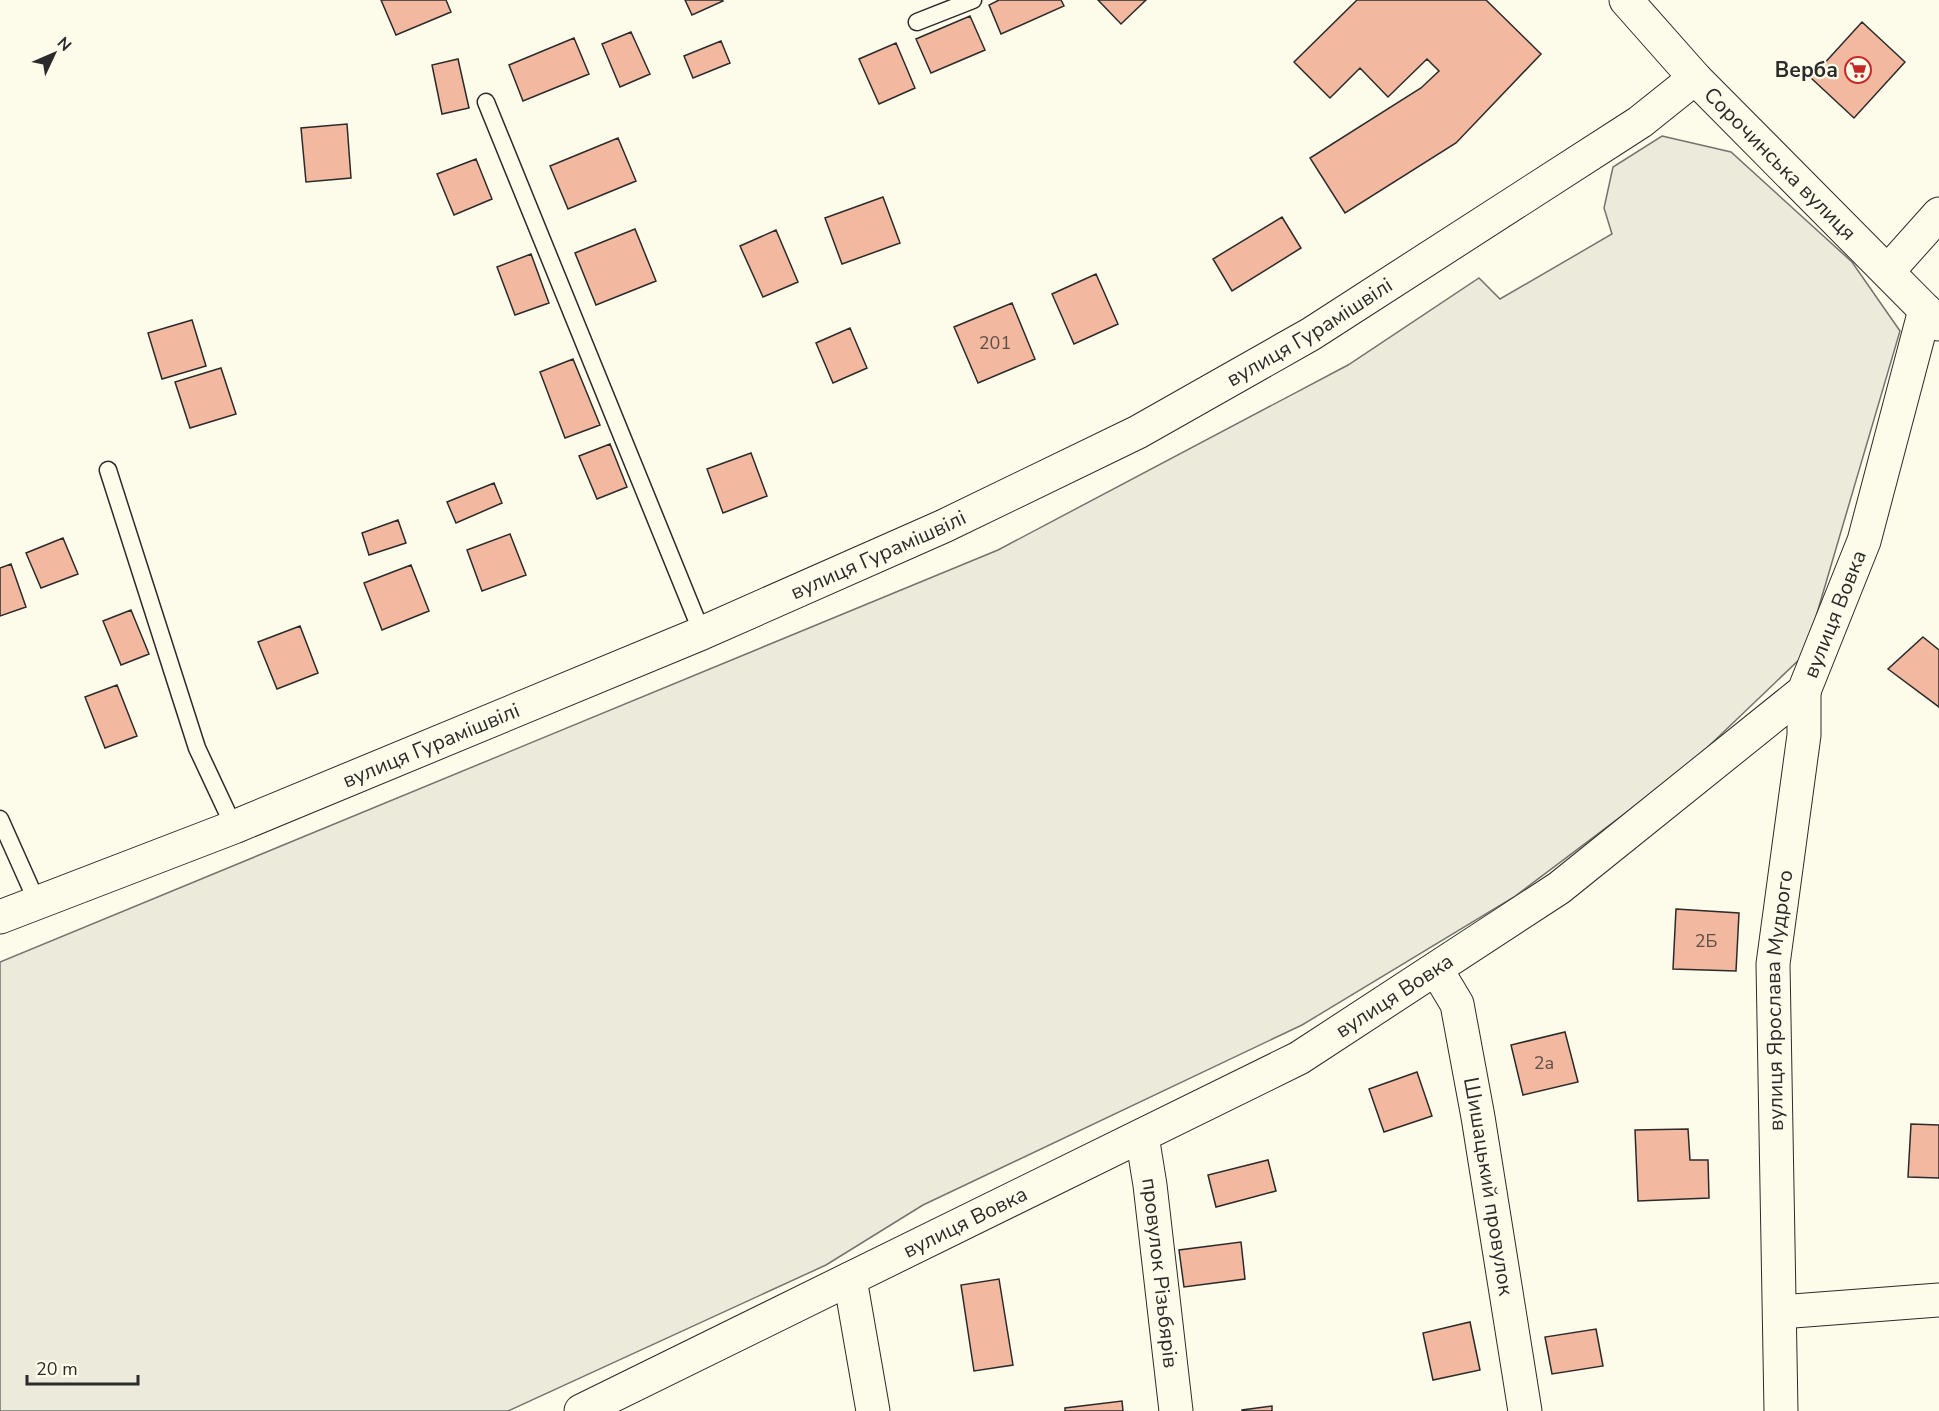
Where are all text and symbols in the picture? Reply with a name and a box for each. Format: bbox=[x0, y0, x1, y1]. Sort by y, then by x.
north arrow bbox=[24, 24, 84, 84]
text: N bbox=[52, 32, 76, 56]
supermarket icon: Верба bbox=[1843, 55, 1873, 85]
place label: Верба bbox=[1775, 56, 1838, 84]
street label: Сорочинська вулиця bbox=[1698, 81, 1862, 247]
street label: вулиця Гурамішвілі bbox=[1221, 271, 1398, 393]
house number: 201 bbox=[979, 331, 1011, 355]
street label: вулиця Гурамішвілі bbox=[786, 504, 971, 606]
street label: вулиця Вовка bbox=[1797, 546, 1873, 682]
street label: вулиця Гурамішвілі bbox=[338, 696, 524, 794]
street label: вулиця Ярослава Мудрого bbox=[1759, 868, 1800, 1131]
house number: 2Б bbox=[1695, 929, 1717, 953]
street label: вулиця Вовка bbox=[1330, 947, 1459, 1044]
house number: 2а bbox=[1534, 1051, 1554, 1075]
street label: Шишацький провулок bbox=[1457, 1075, 1520, 1299]
street label: провулок Різьбярів bbox=[1135, 1176, 1185, 1369]
street label: вулиця Вовка bbox=[898, 1180, 1032, 1265]
scale bar bbox=[27, 1348, 138, 1386]
text: 20 m bbox=[36, 1357, 78, 1381]

